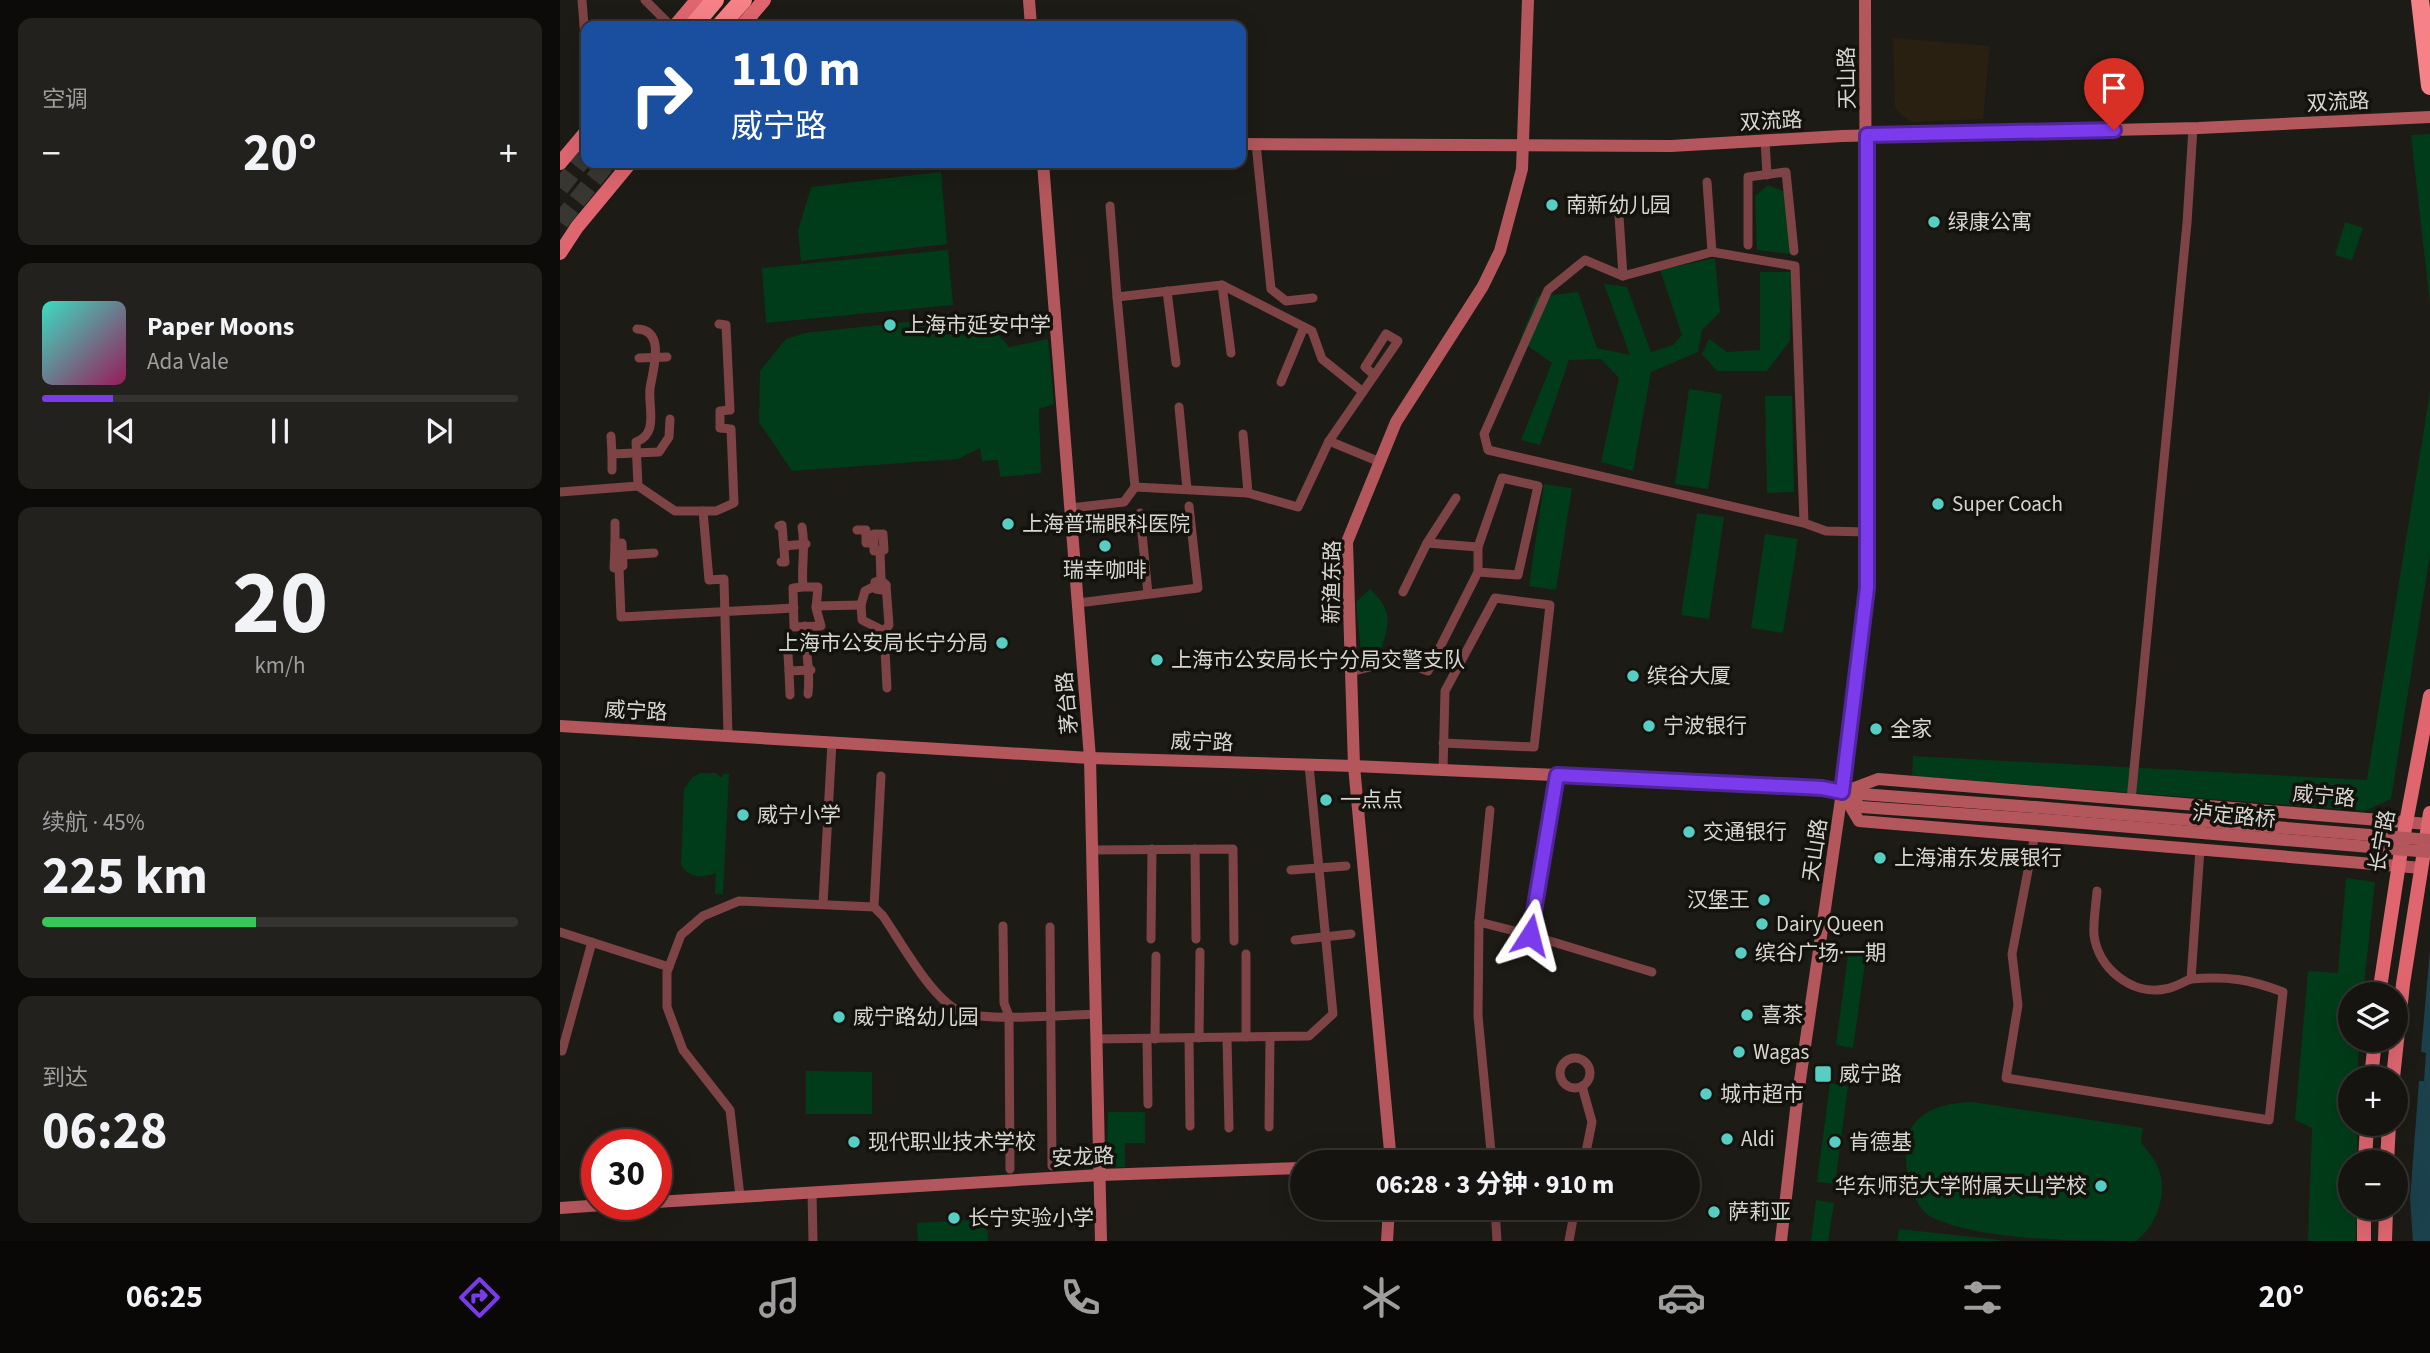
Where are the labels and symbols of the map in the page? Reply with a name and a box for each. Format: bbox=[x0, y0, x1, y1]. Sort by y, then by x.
street label: 天山路 bbox=[1831, 46, 1863, 110]
pin bbox=[2084, 58, 2144, 130]
street label: 双流路 bbox=[2306, 85, 2370, 119]
street label: 双流路 bbox=[1739, 104, 1803, 138]
place label: 南新幼儿园 bbox=[1566, 190, 1671, 220]
marker: 南新幼儿园 bbox=[1544, 197, 1560, 213]
place label: 绿康公寓 bbox=[1948, 207, 2032, 237]
marker: 绿康公寓 bbox=[1926, 214, 1942, 230]
place label: 上海市延安中学 bbox=[904, 310, 1051, 340]
marker: 上海市延安中学 bbox=[882, 317, 898, 333]
place label: Super Coach bbox=[1952, 489, 2063, 519]
marker: Super Coach bbox=[1930, 496, 1946, 512]
place label: 上海普瑞眼科医院 bbox=[1022, 509, 1190, 539]
marker: 上海普瑞眼科医院 bbox=[1000, 516, 1016, 532]
marker: 瑞幸咖啡 bbox=[1097, 538, 1113, 554]
street label: 新渔东路 bbox=[1316, 540, 1348, 624]
place label: 瑞幸咖啡 bbox=[1063, 555, 1147, 585]
place label: 上海市公安局长宁分局 bbox=[778, 628, 988, 658]
marker: 上海市公安局长宁分局 bbox=[994, 635, 1010, 651]
place label: 上海市公安局长宁分局交警支队 bbox=[1171, 645, 1465, 675]
marker: 上海市公安局长宁分局交警支队 bbox=[1149, 652, 1165, 668]
place label: 缤谷大厦 bbox=[1647, 661, 1731, 691]
marker: 缤谷大厦 bbox=[1625, 668, 1641, 684]
street label: 茅台路 bbox=[1049, 670, 1085, 736]
street label: 威宁路 bbox=[604, 694, 668, 728]
place label: 宁波银行 bbox=[1663, 711, 1747, 741]
place label: 全家 bbox=[1890, 714, 1932, 744]
marker: 宁波银行 bbox=[1641, 718, 1657, 734]
marker: 全家 bbox=[1868, 721, 1884, 737]
street label: 威宁路 bbox=[1170, 726, 1234, 758]
street label: 威宁路 bbox=[2291, 778, 2357, 814]
place label: 一点点 bbox=[1340, 785, 1403, 815]
marker: 一点点 bbox=[1318, 792, 1334, 808]
street label: 泸定路桥 bbox=[2191, 797, 2277, 835]
place label: 威宁小学 bbox=[757, 800, 841, 830]
marker: 威宁小学 bbox=[735, 807, 751, 823]
street label: 长宁路 bbox=[2362, 807, 2402, 875]
place label: 交通银行 bbox=[1703, 817, 1787, 847]
street label: 天山路 bbox=[1796, 817, 1834, 883]
marker: 交通银行 bbox=[1681, 824, 1697, 840]
place label: 上海浦东发展银行 bbox=[1894, 843, 2062, 873]
marker: 上海浦东发展银行 bbox=[1872, 850, 1888, 866]
place label: 汉堡王 bbox=[1687, 885, 1750, 915]
marker: 汉堡王 bbox=[1756, 892, 1772, 908]
position arrow bbox=[1493, 898, 1567, 972]
place label: Dairy Queen bbox=[1776, 909, 1884, 939]
marker: Dairy Queen bbox=[1754, 916, 1770, 932]
place label: 缤谷广场·一期 bbox=[1755, 938, 1886, 968]
marker: 缤谷广场·一期 bbox=[1733, 945, 1749, 961]
place label: 喜茶 bbox=[1761, 1000, 1803, 1030]
place label: 威宁路幼儿园 bbox=[853, 1002, 979, 1032]
marker: 喜茶 bbox=[1739, 1007, 1755, 1023]
marker: 威宁路幼儿园 bbox=[831, 1009, 847, 1025]
place label: Wagas bbox=[1753, 1037, 1810, 1067]
marker: Wagas bbox=[1731, 1044, 1747, 1060]
place label: 威宁路 bbox=[1839, 1059, 1902, 1089]
marker: 威宁路 bbox=[1813, 1064, 1833, 1084]
place label: 城市超市 bbox=[1720, 1079, 1804, 1109]
marker: 城市超市 bbox=[1698, 1086, 1714, 1102]
place label: Aldi bbox=[1741, 1124, 1775, 1154]
place label: 现代职业技术学校 bbox=[868, 1127, 1036, 1157]
place label: 肯德基 bbox=[1849, 1127, 1912, 1157]
speed limit sign: 30 bbox=[581, 1129, 672, 1220]
marker: Aldi bbox=[1719, 1131, 1735, 1147]
marker: 现代职业技术学校 bbox=[846, 1134, 862, 1150]
marker: 肯德基 bbox=[1827, 1134, 1843, 1150]
street label: 安龙路 bbox=[1051, 1140, 1115, 1174]
place label: 华东师范大学附属天山学校 bbox=[1835, 1171, 2087, 1201]
marker: 华东师范大学附属天山学校 bbox=[2093, 1178, 2109, 1194]
place label: 萨莉亚 bbox=[1728, 1197, 1791, 1227]
place label: 长宁实验小学 bbox=[968, 1203, 1094, 1233]
marker: 萨莉亚 bbox=[1706, 1204, 1722, 1220]
marker: 长宁实验小学 bbox=[946, 1210, 962, 1226]

